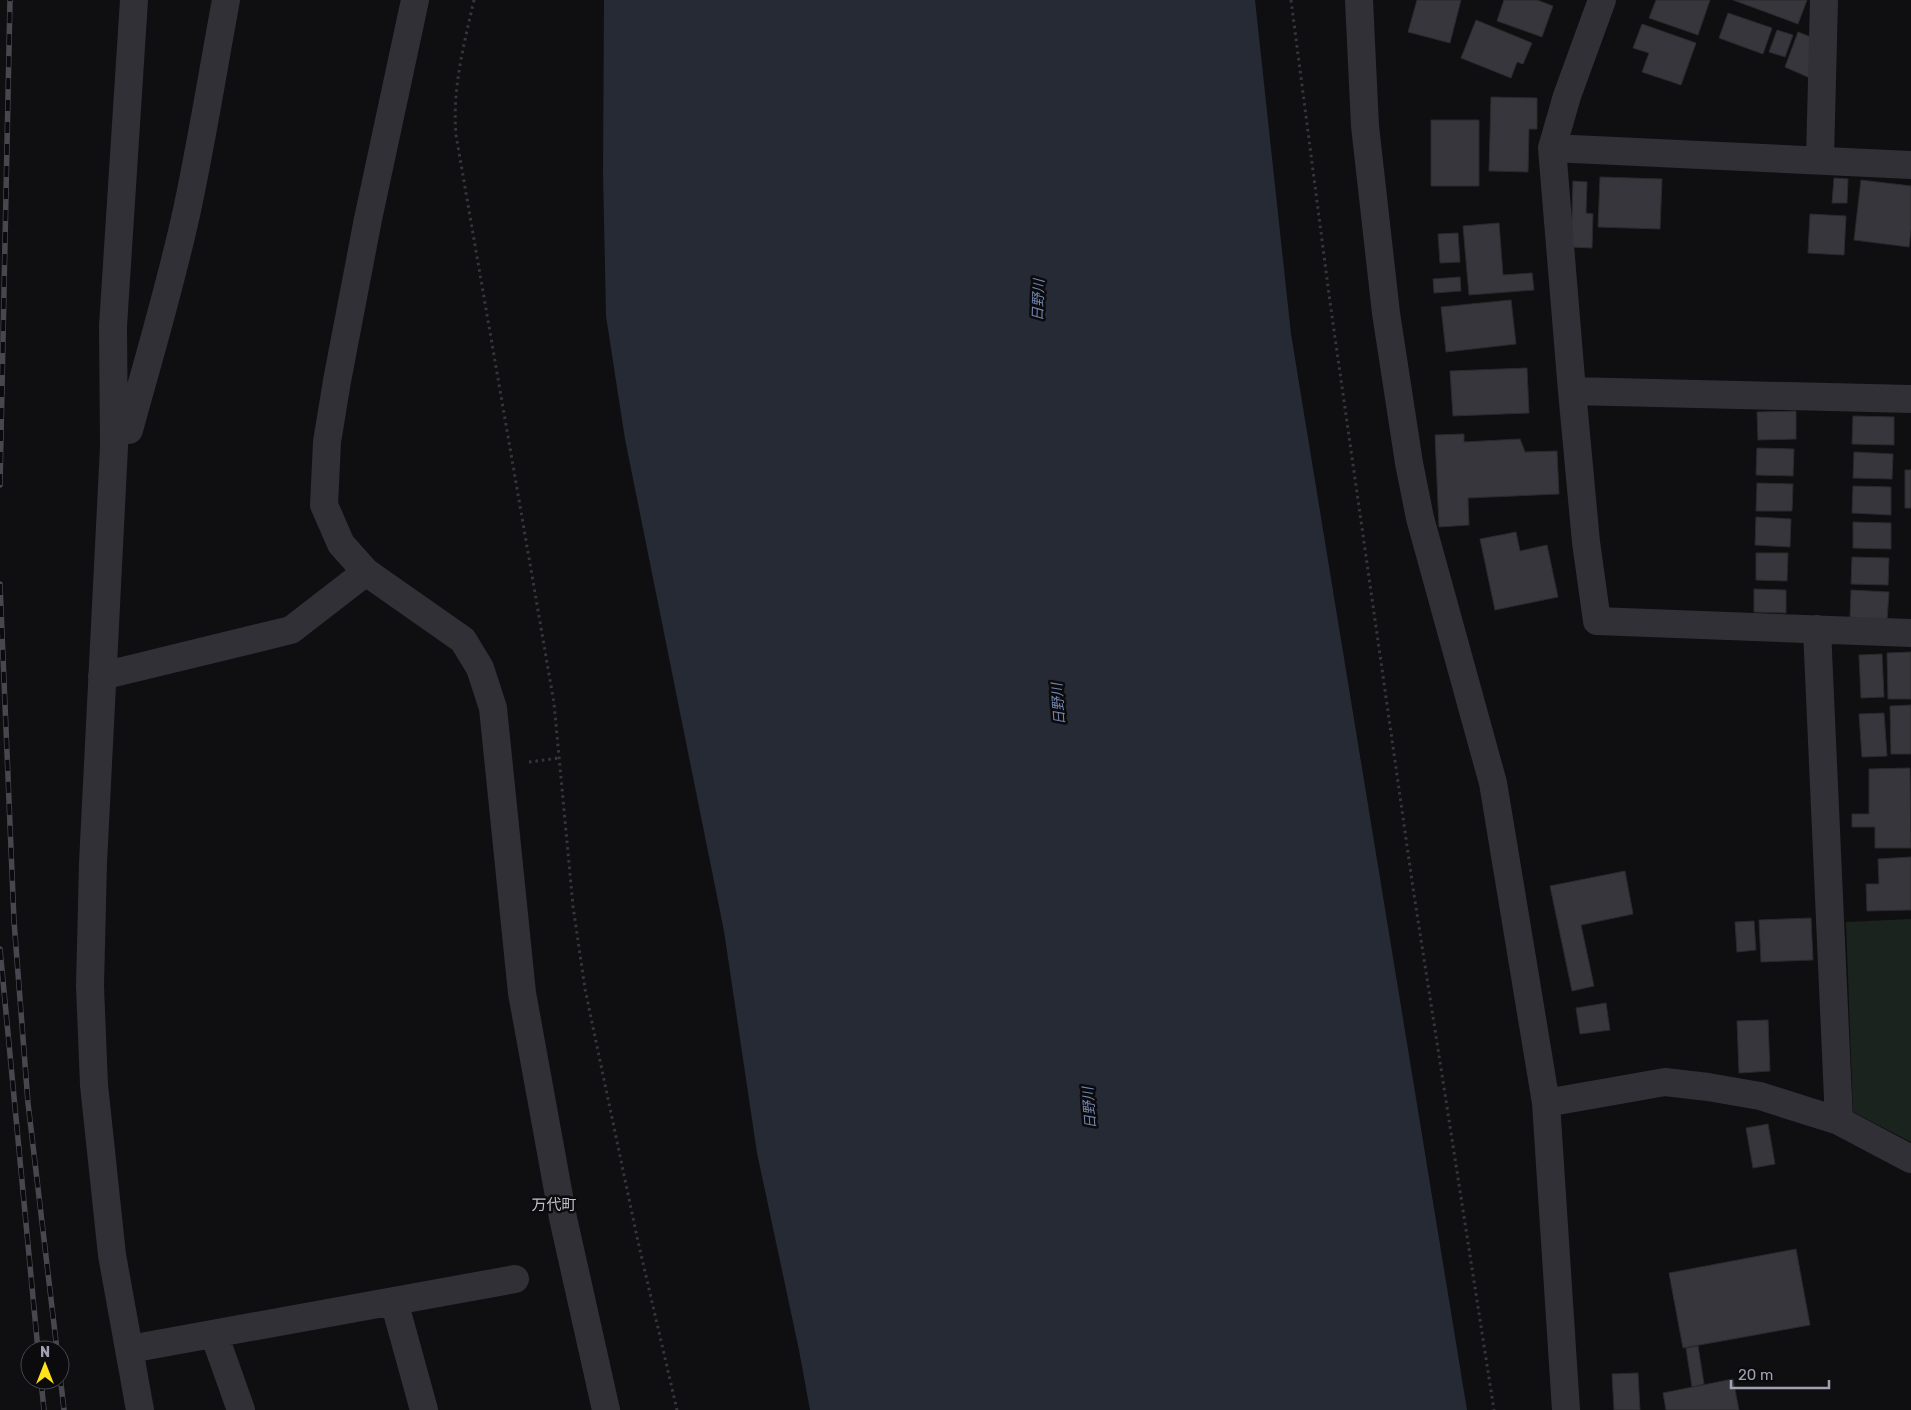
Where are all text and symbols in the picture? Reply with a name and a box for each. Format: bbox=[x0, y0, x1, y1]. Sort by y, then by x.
water label: 日野川 bbox=[1029, 277, 1048, 321]
water label: 日野川 bbox=[1048, 680, 1068, 726]
water label: 日野川 bbox=[1079, 1084, 1099, 1130]
district label: 万代町 bbox=[531, 1196, 577, 1214]
north arrow bbox=[20, 1340, 70, 1390]
text: N bbox=[40, 1344, 50, 1361]
scale bar bbox=[1731, 1358, 1828, 1390]
text: 20 m bbox=[1738, 1366, 1773, 1384]

